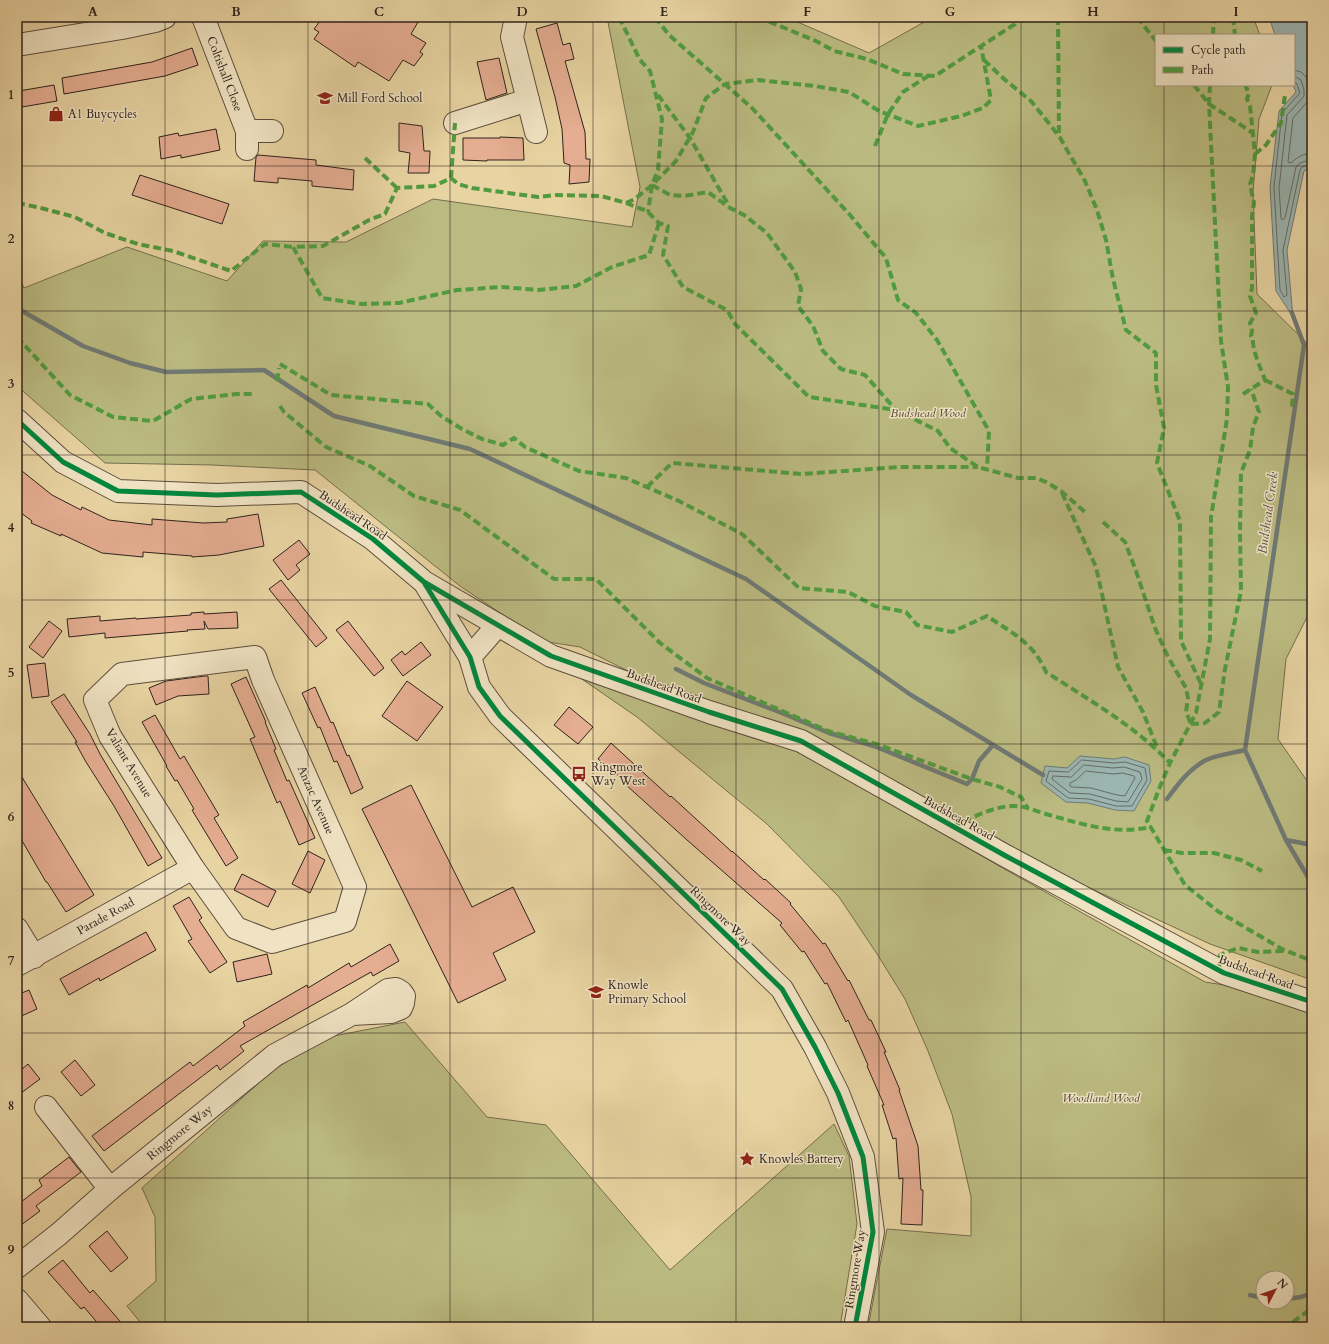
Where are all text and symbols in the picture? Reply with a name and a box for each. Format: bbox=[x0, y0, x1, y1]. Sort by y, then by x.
text: A bbox=[88, 3, 98, 21]
text: B bbox=[231, 3, 241, 21]
text: C bbox=[374, 3, 384, 21]
text: D bbox=[516, 3, 528, 21]
text: E bbox=[660, 3, 668, 21]
text: F bbox=[803, 3, 811, 21]
text: G bbox=[945, 3, 956, 21]
text: H bbox=[1087, 3, 1099, 21]
text: I bbox=[1233, 3, 1239, 21]
street label: Coltishall Close bbox=[203, 34, 247, 114]
legend bbox=[1155, 34, 1295, 86]
text: Cycle path bbox=[1191, 42, 1246, 58]
text: Path bbox=[1191, 62, 1214, 78]
text: 1 bbox=[8, 86, 14, 104]
school or university icon: Mill Ford School bbox=[316, 89, 334, 107]
place label: Mill Ford School bbox=[337, 90, 422, 106]
shop icon: A1 Buycycles bbox=[47, 105, 65, 123]
place label: A1 Buycycles bbox=[68, 106, 137, 122]
text: 2 bbox=[8, 230, 15, 248]
text: 3 bbox=[8, 375, 15, 393]
park label: Budshead Wood bbox=[890, 405, 967, 421]
water label: Budshead Creek bbox=[1253, 470, 1283, 555]
street label: Budshead Road bbox=[316, 486, 390, 544]
text: 4 bbox=[8, 519, 15, 537]
text: 5 bbox=[8, 664, 14, 682]
street label: Budshead Road bbox=[624, 665, 704, 707]
street label: Valiant Avenue bbox=[102, 725, 156, 801]
place label: Ringmore Way West bbox=[590, 759, 646, 789]
street label: Anzac Avenue bbox=[294, 763, 338, 837]
bus stop icon: Ringmore Way West bbox=[570, 765, 588, 783]
street label: Budshead Road bbox=[921, 792, 998, 844]
text: 6 bbox=[8, 808, 15, 826]
street label: Ringmore Way bbox=[687, 883, 756, 950]
street label: Parade Road bbox=[74, 894, 138, 939]
street label: Budshead Road bbox=[1216, 951, 1296, 993]
text: 7 bbox=[8, 952, 15, 970]
place label: Knowle Primary School bbox=[608, 977, 686, 1007]
school or university icon: Knowle Primary School bbox=[587, 983, 605, 1001]
park label: Woodland Wood bbox=[1062, 1090, 1141, 1106]
text: 8 bbox=[8, 1097, 14, 1115]
street label: Ringmore Way bbox=[144, 1101, 216, 1164]
place icon: Knowles Battery bbox=[738, 1150, 756, 1168]
place label: Knowles Battery bbox=[759, 1151, 844, 1167]
street label: Ringmore Way bbox=[841, 1228, 869, 1310]
text: 9 bbox=[8, 1241, 15, 1259]
north arrow bbox=[1255, 1270, 1295, 1310]
text: N bbox=[1273, 1275, 1291, 1293]

